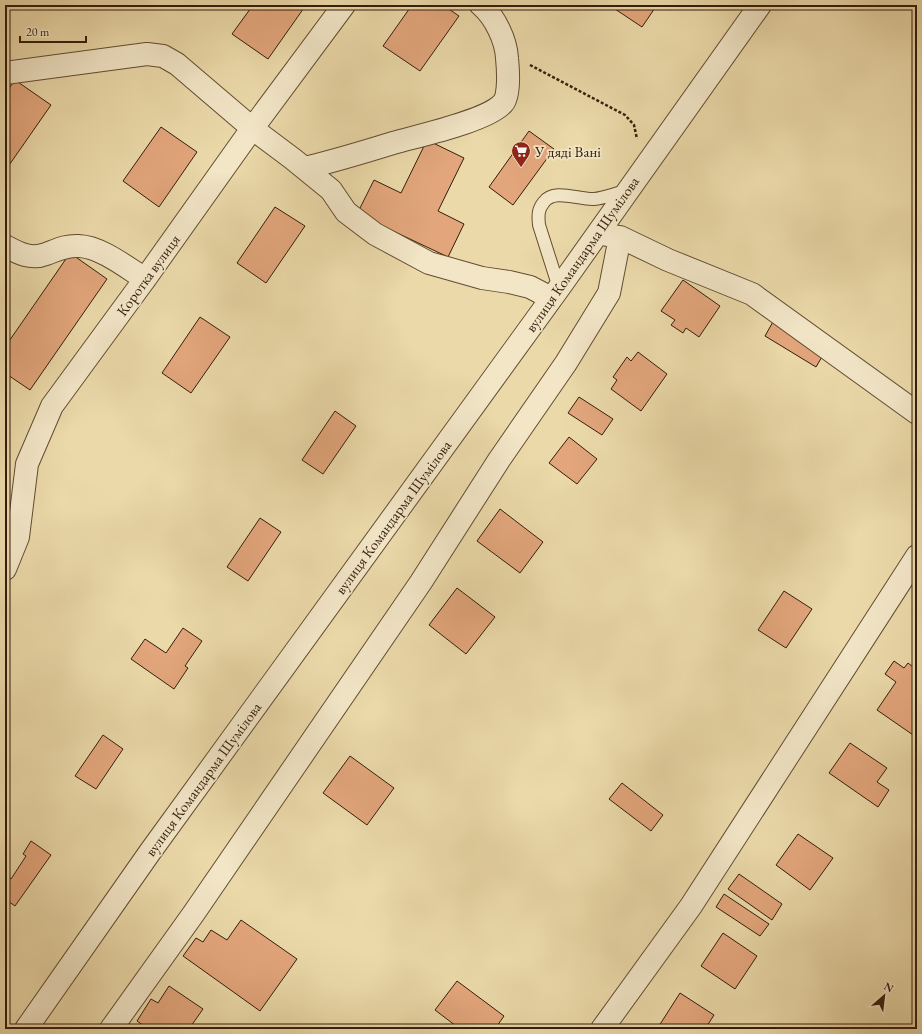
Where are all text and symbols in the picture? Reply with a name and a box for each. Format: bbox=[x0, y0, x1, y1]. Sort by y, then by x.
scale bar bbox=[20, 18, 86, 44]
text: 20 m bbox=[26, 24, 50, 40]
supermarket icon: У дяді Вані bbox=[510, 140, 532, 168]
place label: У дяді Вані bbox=[534, 142, 601, 161]
street label: вулиця Командарма Шумілова bbox=[521, 172, 643, 336]
street label: Коротка вулиця bbox=[112, 230, 184, 320]
street label: вулиця Командарма Шумілова bbox=[331, 436, 455, 598]
street label: вулиця Командарма Шумілова bbox=[141, 698, 265, 860]
north arrow bbox=[864, 976, 904, 1016]
text: N bbox=[881, 979, 896, 995]

